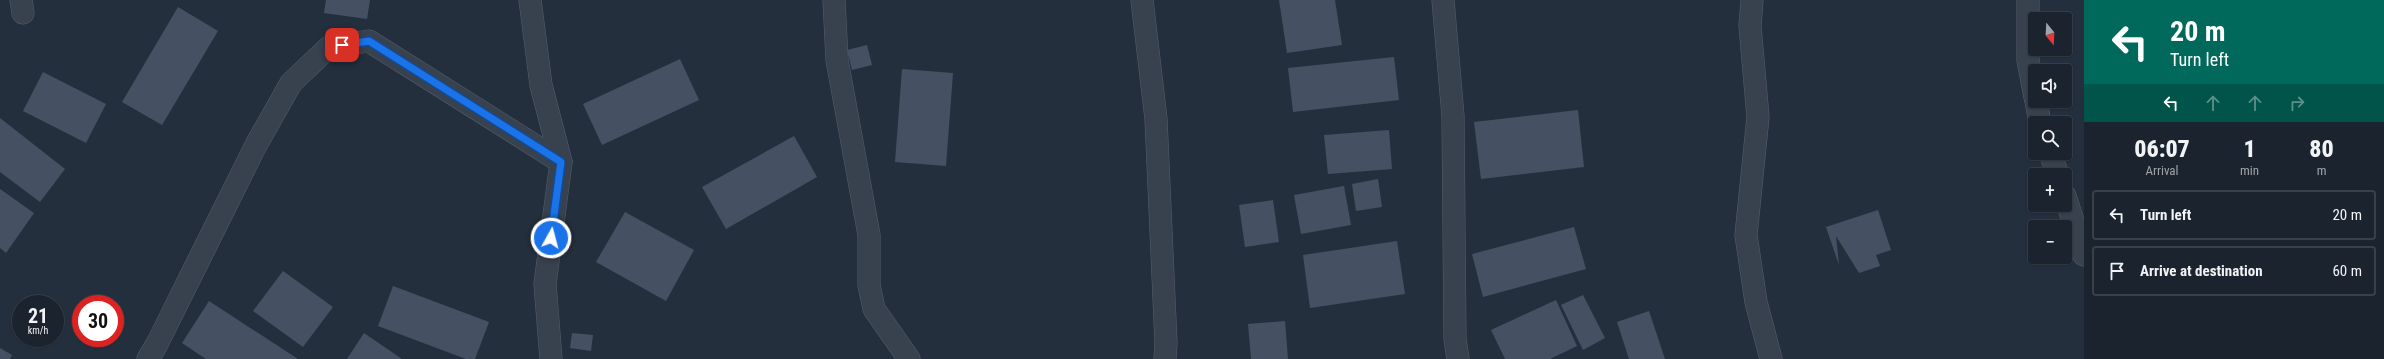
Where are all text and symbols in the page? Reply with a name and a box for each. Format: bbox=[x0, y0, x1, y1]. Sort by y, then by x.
north arrow bbox=[2028, 12, 2072, 56]
map controls bbox=[2028, 12, 2072, 264]
text: 20 m bbox=[2170, 15, 2226, 48]
icon: left bbox=[2104, 16, 2156, 68]
pin bbox=[325, 28, 359, 62]
icon: arrive bbox=[331, 34, 353, 56]
text: Turn left bbox=[2170, 49, 2229, 70]
button: sound bbox=[2028, 64, 2072, 108]
icon: left bbox=[2160, 92, 2182, 114]
icon: ahead bbox=[2202, 92, 2224, 114]
icon: ahead bbox=[2244, 92, 2266, 114]
icon: right bbox=[2286, 92, 2308, 114]
button: search bbox=[2028, 116, 2072, 160]
text: 06:07 bbox=[2134, 135, 2190, 163]
text: 1 bbox=[2243, 135, 2256, 163]
text: 80 bbox=[2309, 135, 2334, 163]
text: Arrival bbox=[2145, 163, 2179, 178]
text: min bbox=[2240, 163, 2259, 178]
text: m bbox=[2317, 163, 2326, 178]
button: + bbox=[2028, 168, 2072, 212]
icon: left bbox=[2106, 204, 2128, 226]
text: Turn left bbox=[2140, 206, 2191, 224]
text: 20 m bbox=[2332, 206, 2362, 224]
position arrow bbox=[530, 217, 572, 259]
button: − bbox=[2028, 220, 2072, 264]
icon: arrive bbox=[2106, 260, 2128, 282]
text: Arrive at destination bbox=[2140, 262, 2263, 280]
text: 60 m bbox=[2332, 262, 2362, 280]
speed limit sign: 30 bbox=[72, 295, 124, 347]
text: 21 bbox=[28, 304, 48, 328]
text: km/h bbox=[28, 325, 48, 336]

